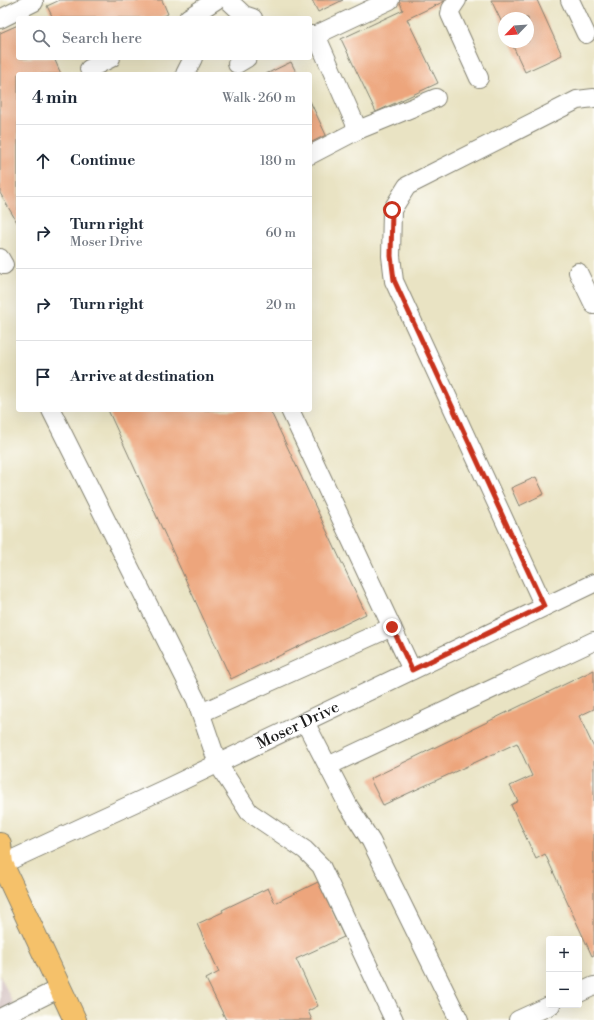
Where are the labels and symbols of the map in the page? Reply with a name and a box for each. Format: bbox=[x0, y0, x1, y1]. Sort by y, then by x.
north arrow bbox=[498, 12, 534, 48]
route start bbox=[383, 201, 401, 219]
route end bbox=[383, 618, 401, 636]
street label: Moser Drive bbox=[253, 697, 342, 754]

